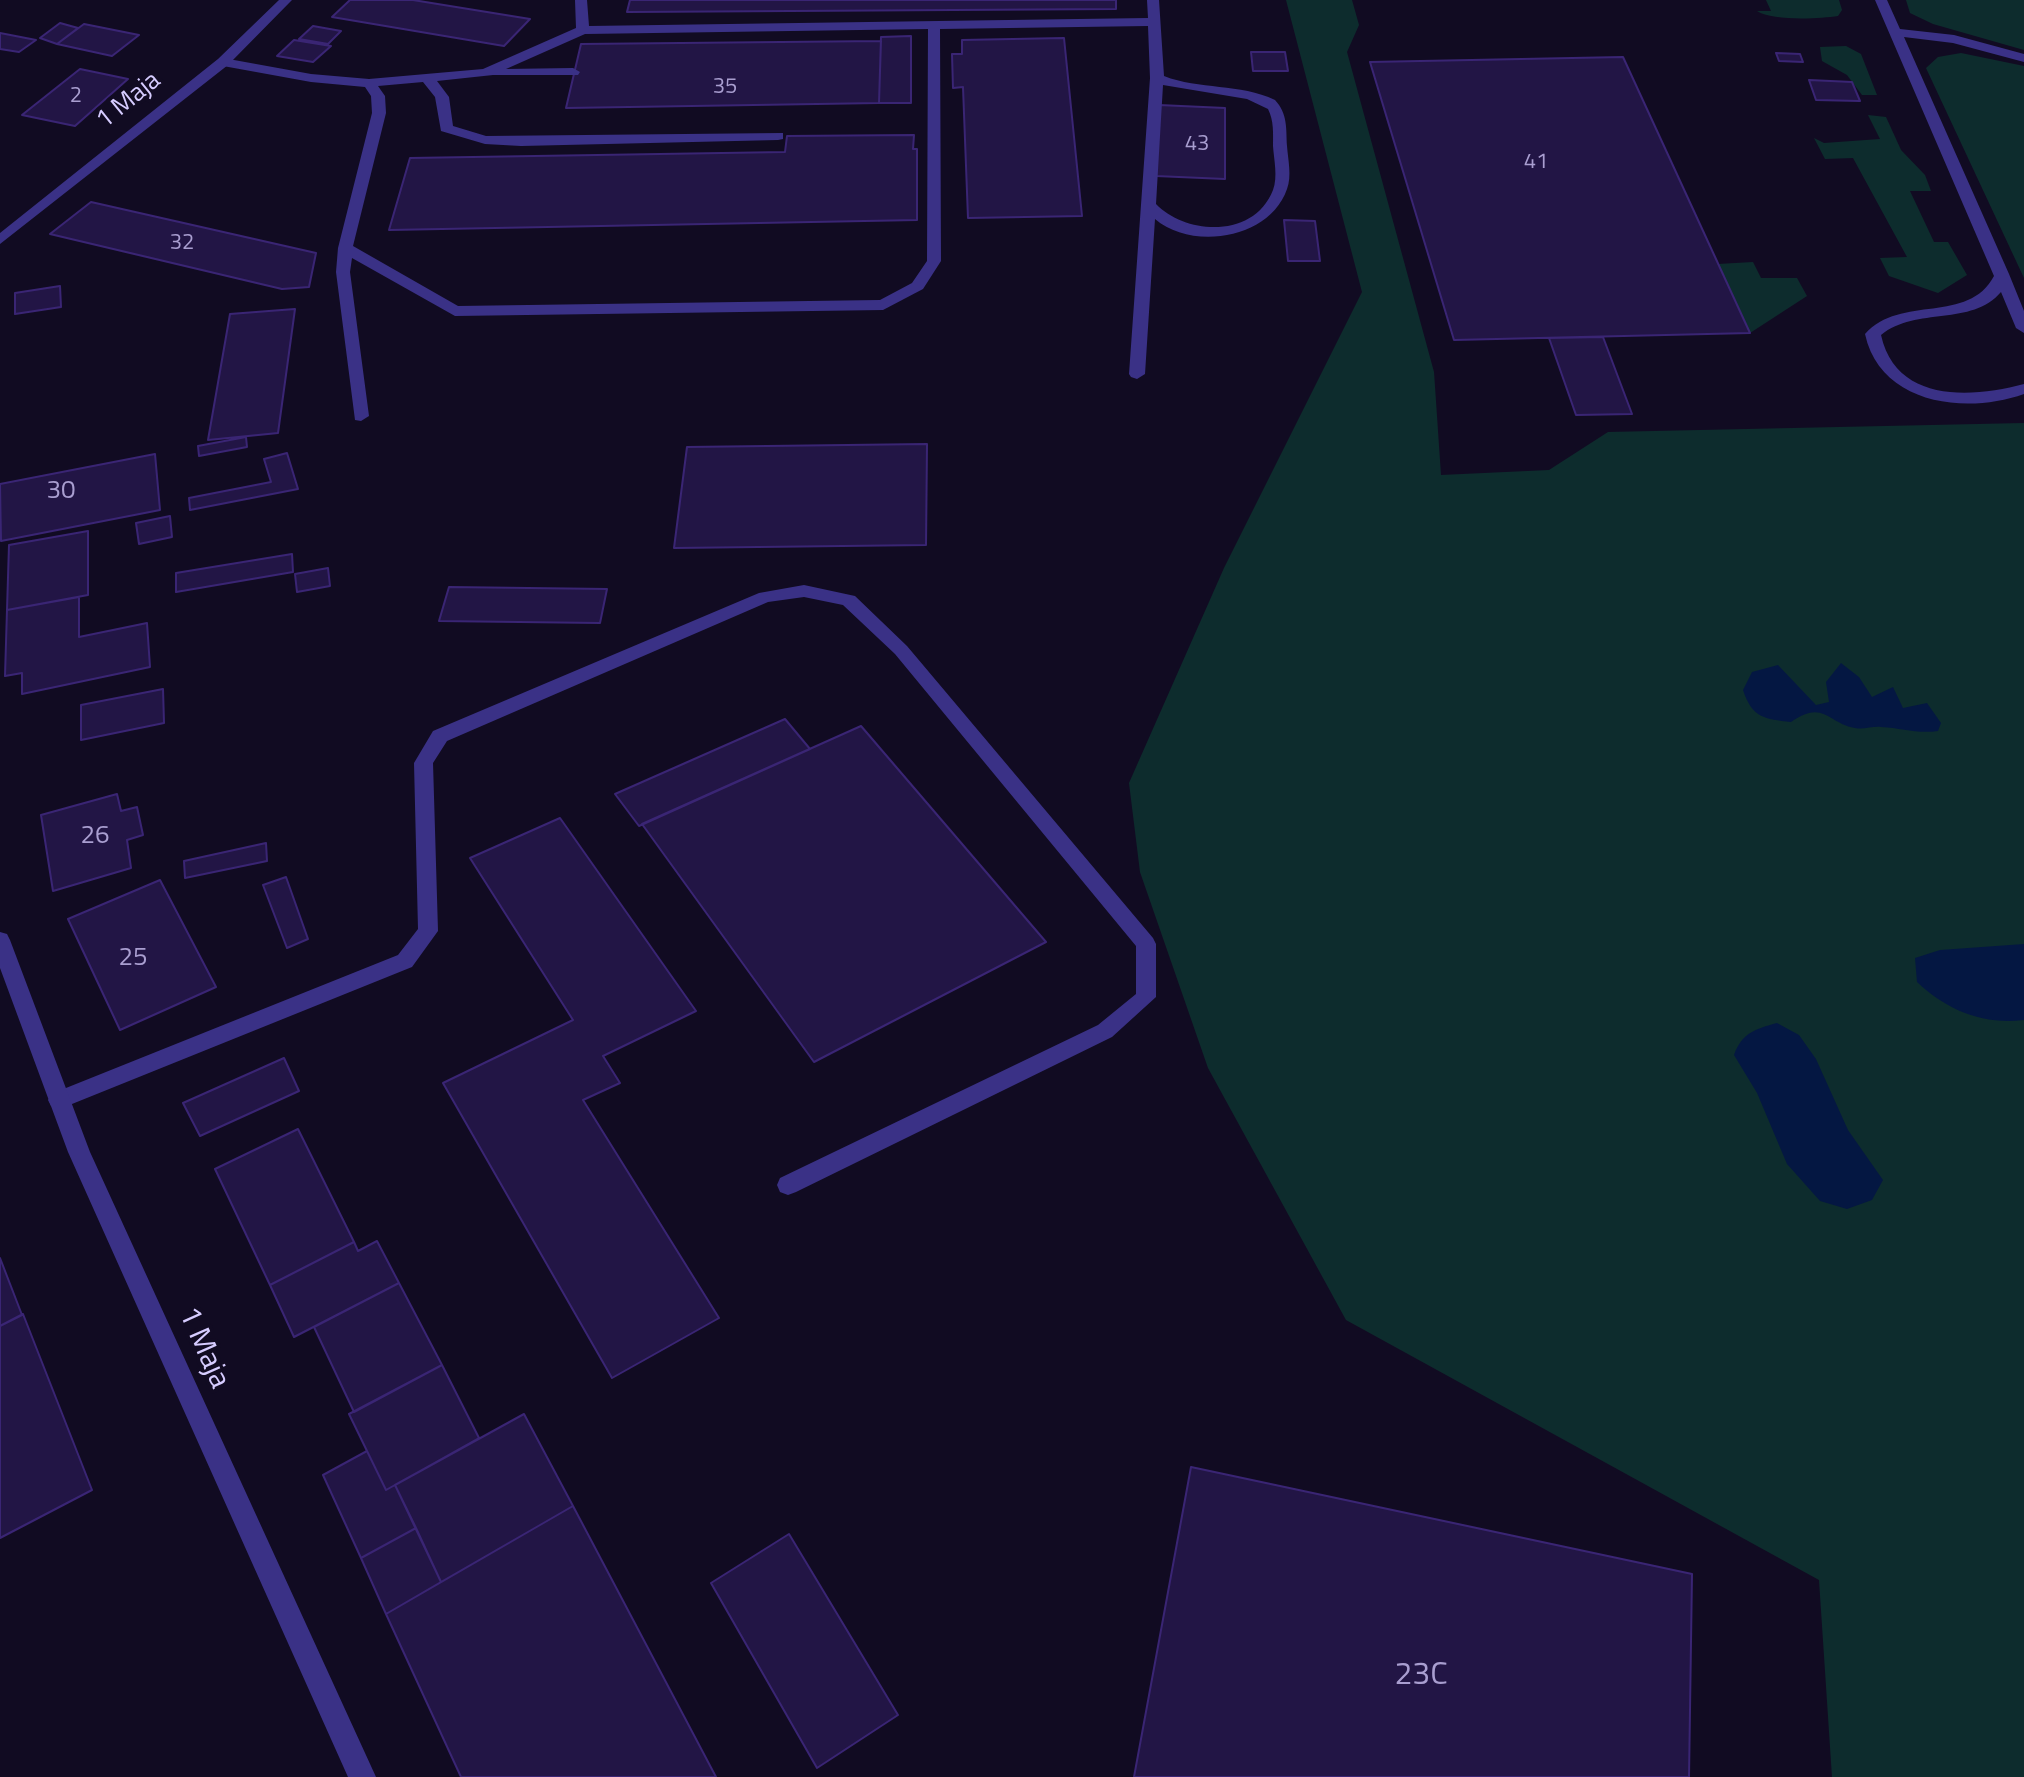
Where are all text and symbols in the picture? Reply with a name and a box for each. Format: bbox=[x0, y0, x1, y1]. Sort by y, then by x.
street label: 1 Maja bbox=[90, 66, 168, 136]
house number: 35 bbox=[713, 75, 737, 101]
house number: 2 bbox=[70, 84, 82, 110]
house number: 43 bbox=[1185, 132, 1209, 158]
house number: 41 bbox=[1524, 150, 1548, 176]
house number: 32 bbox=[170, 231, 194, 257]
house number: 30 bbox=[46, 476, 76, 508]
house number: 26 bbox=[80, 821, 110, 853]
house number: 25 bbox=[118, 943, 148, 975]
street label: 1 Maja bbox=[169, 1302, 237, 1394]
house number: 23C bbox=[1394, 1657, 1448, 1695]

